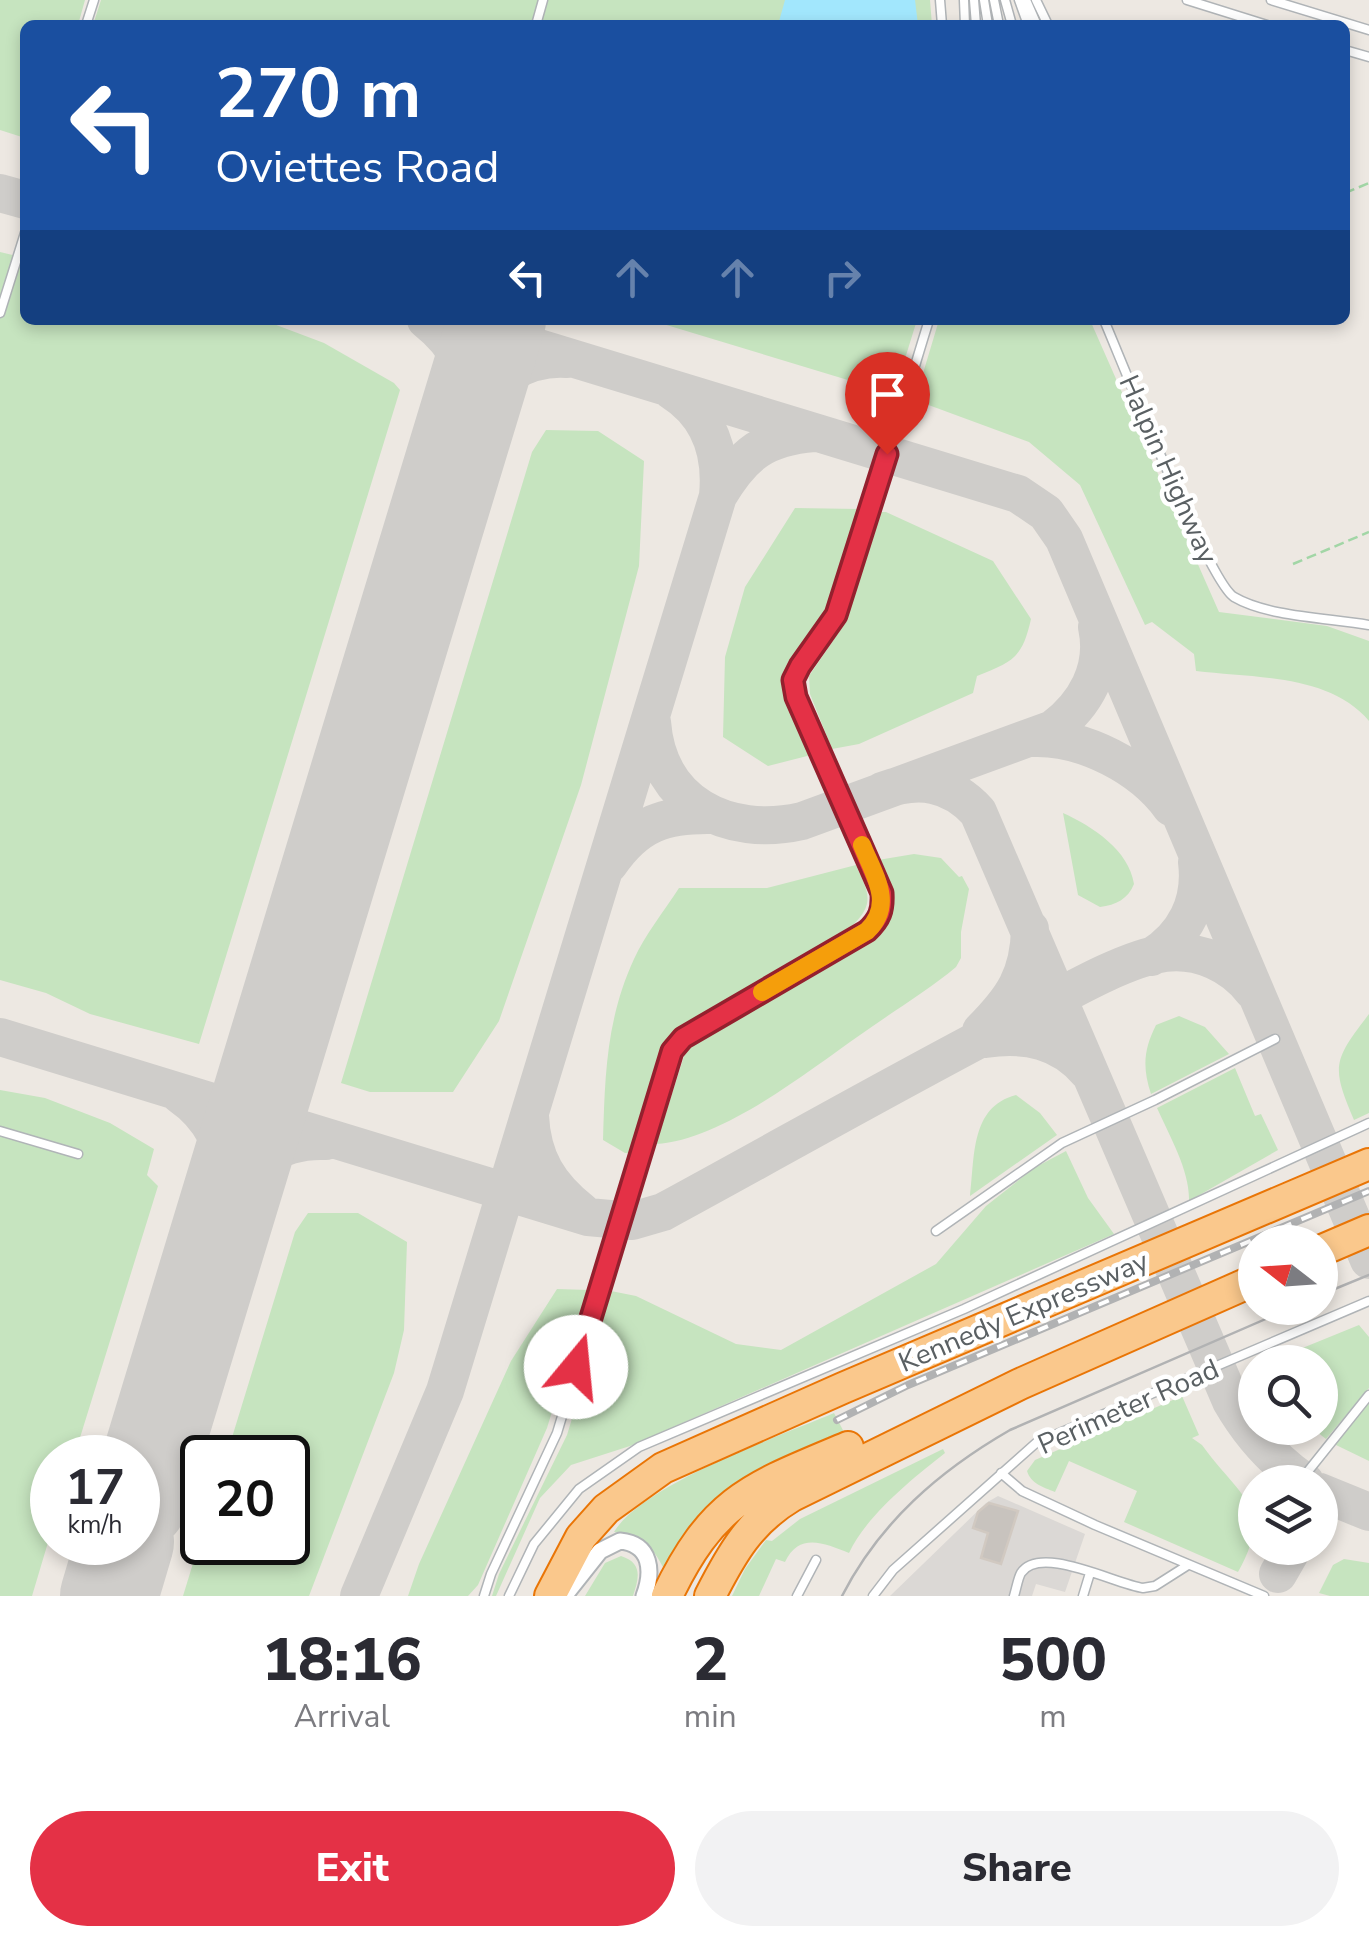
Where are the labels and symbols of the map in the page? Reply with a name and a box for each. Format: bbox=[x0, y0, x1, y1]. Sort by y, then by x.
pin bbox=[845, 352, 930, 455]
street label: Halpin Highway bbox=[1110, 369, 1227, 570]
north arrow bbox=[1238, 1225, 1338, 1325]
street label: Kennedy Expressway bbox=[893, 1242, 1155, 1382]
position arrow bbox=[524, 1315, 628, 1419]
street label: Perimeter Road bbox=[1032, 1350, 1225, 1464]
speed limit sign: 20 bbox=[180, 1435, 310, 1565]

